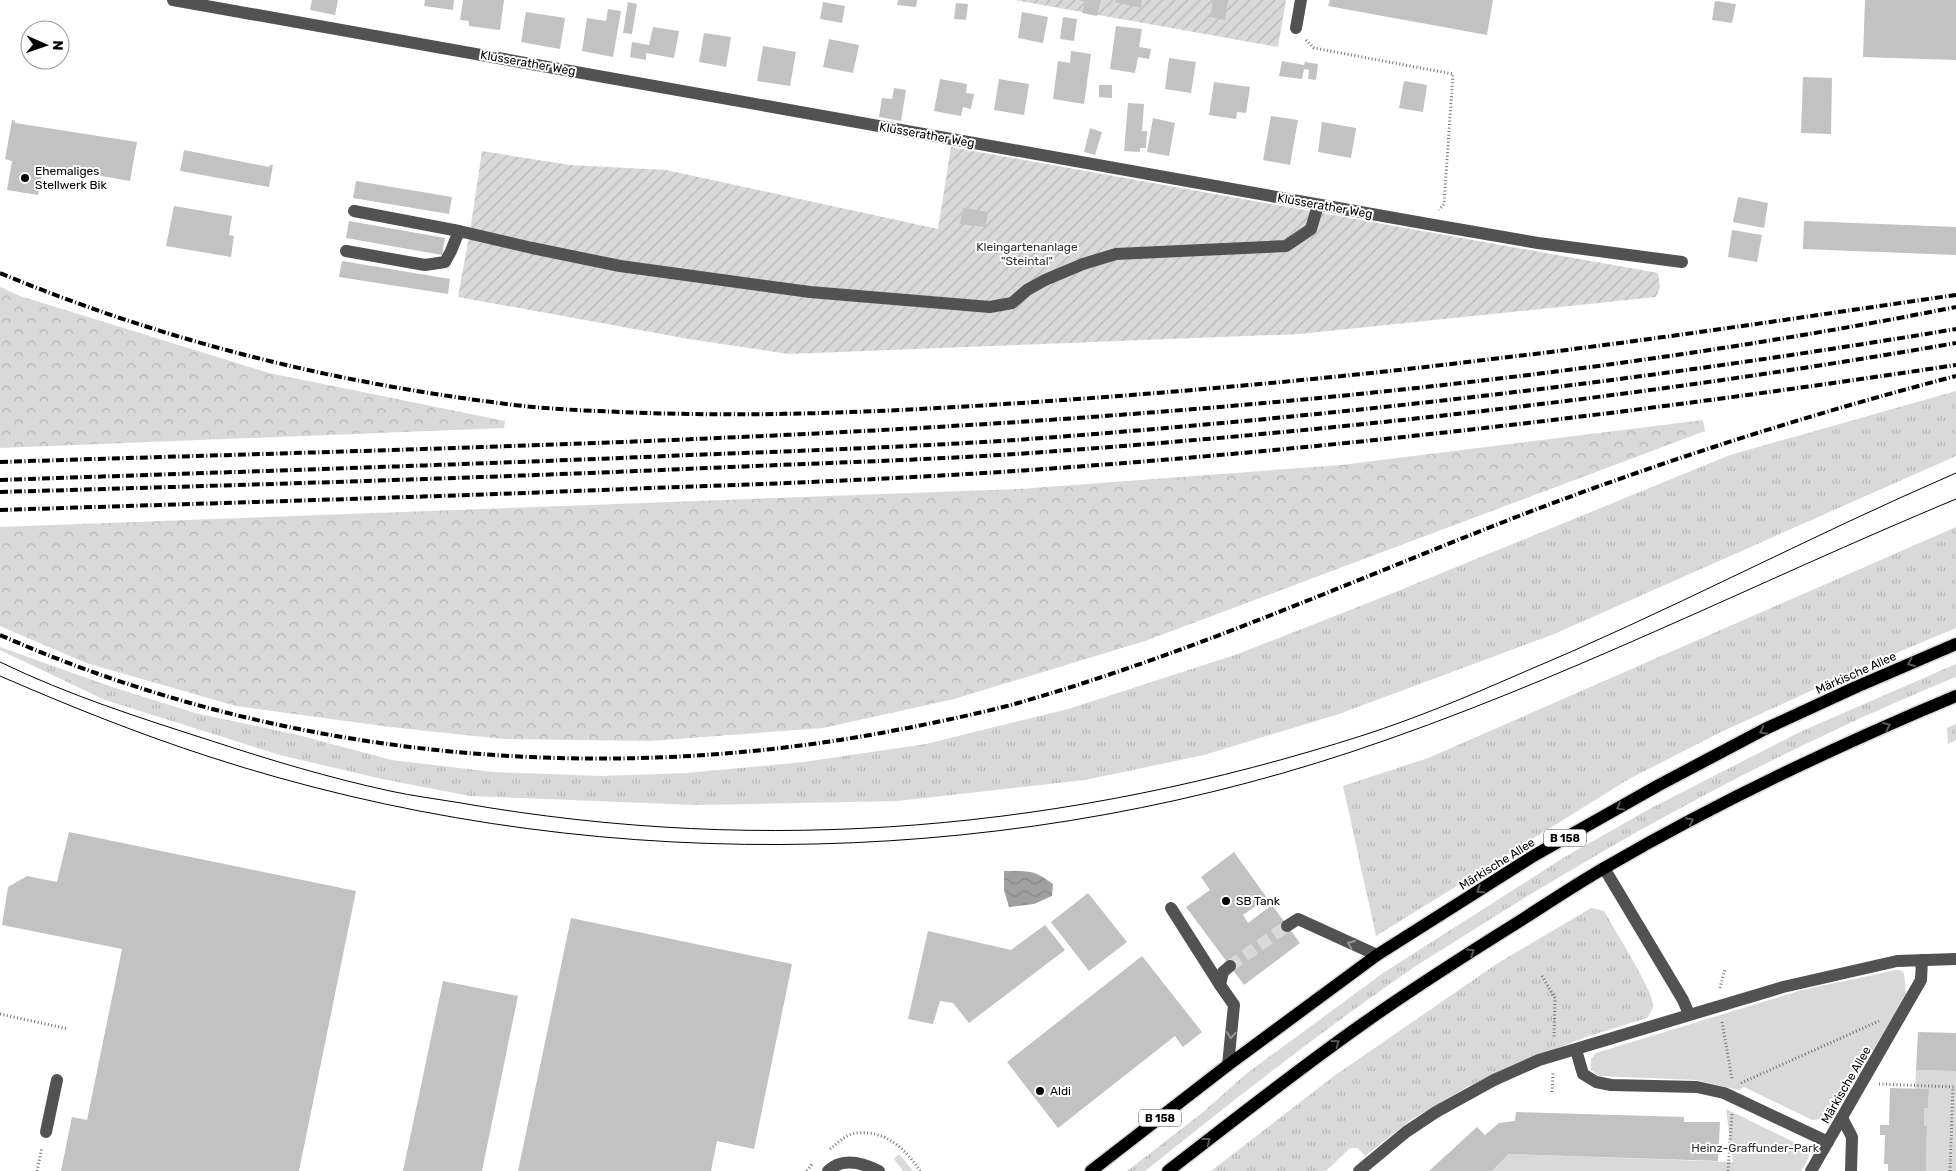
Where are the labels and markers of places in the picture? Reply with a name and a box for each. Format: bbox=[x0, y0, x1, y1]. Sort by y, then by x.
place label: Ehemaliges Stellwerk Bik bbox=[35, 164, 107, 192]
marker: Ehemaliges Stellwerk Bik bbox=[19, 172, 31, 184]
place label: SB Tank bbox=[1236, 894, 1281, 908]
marker: SB Tank bbox=[1220, 895, 1232, 907]
place label: Aldi bbox=[1050, 1084, 1071, 1098]
marker: Aldi bbox=[1034, 1085, 1046, 1097]

